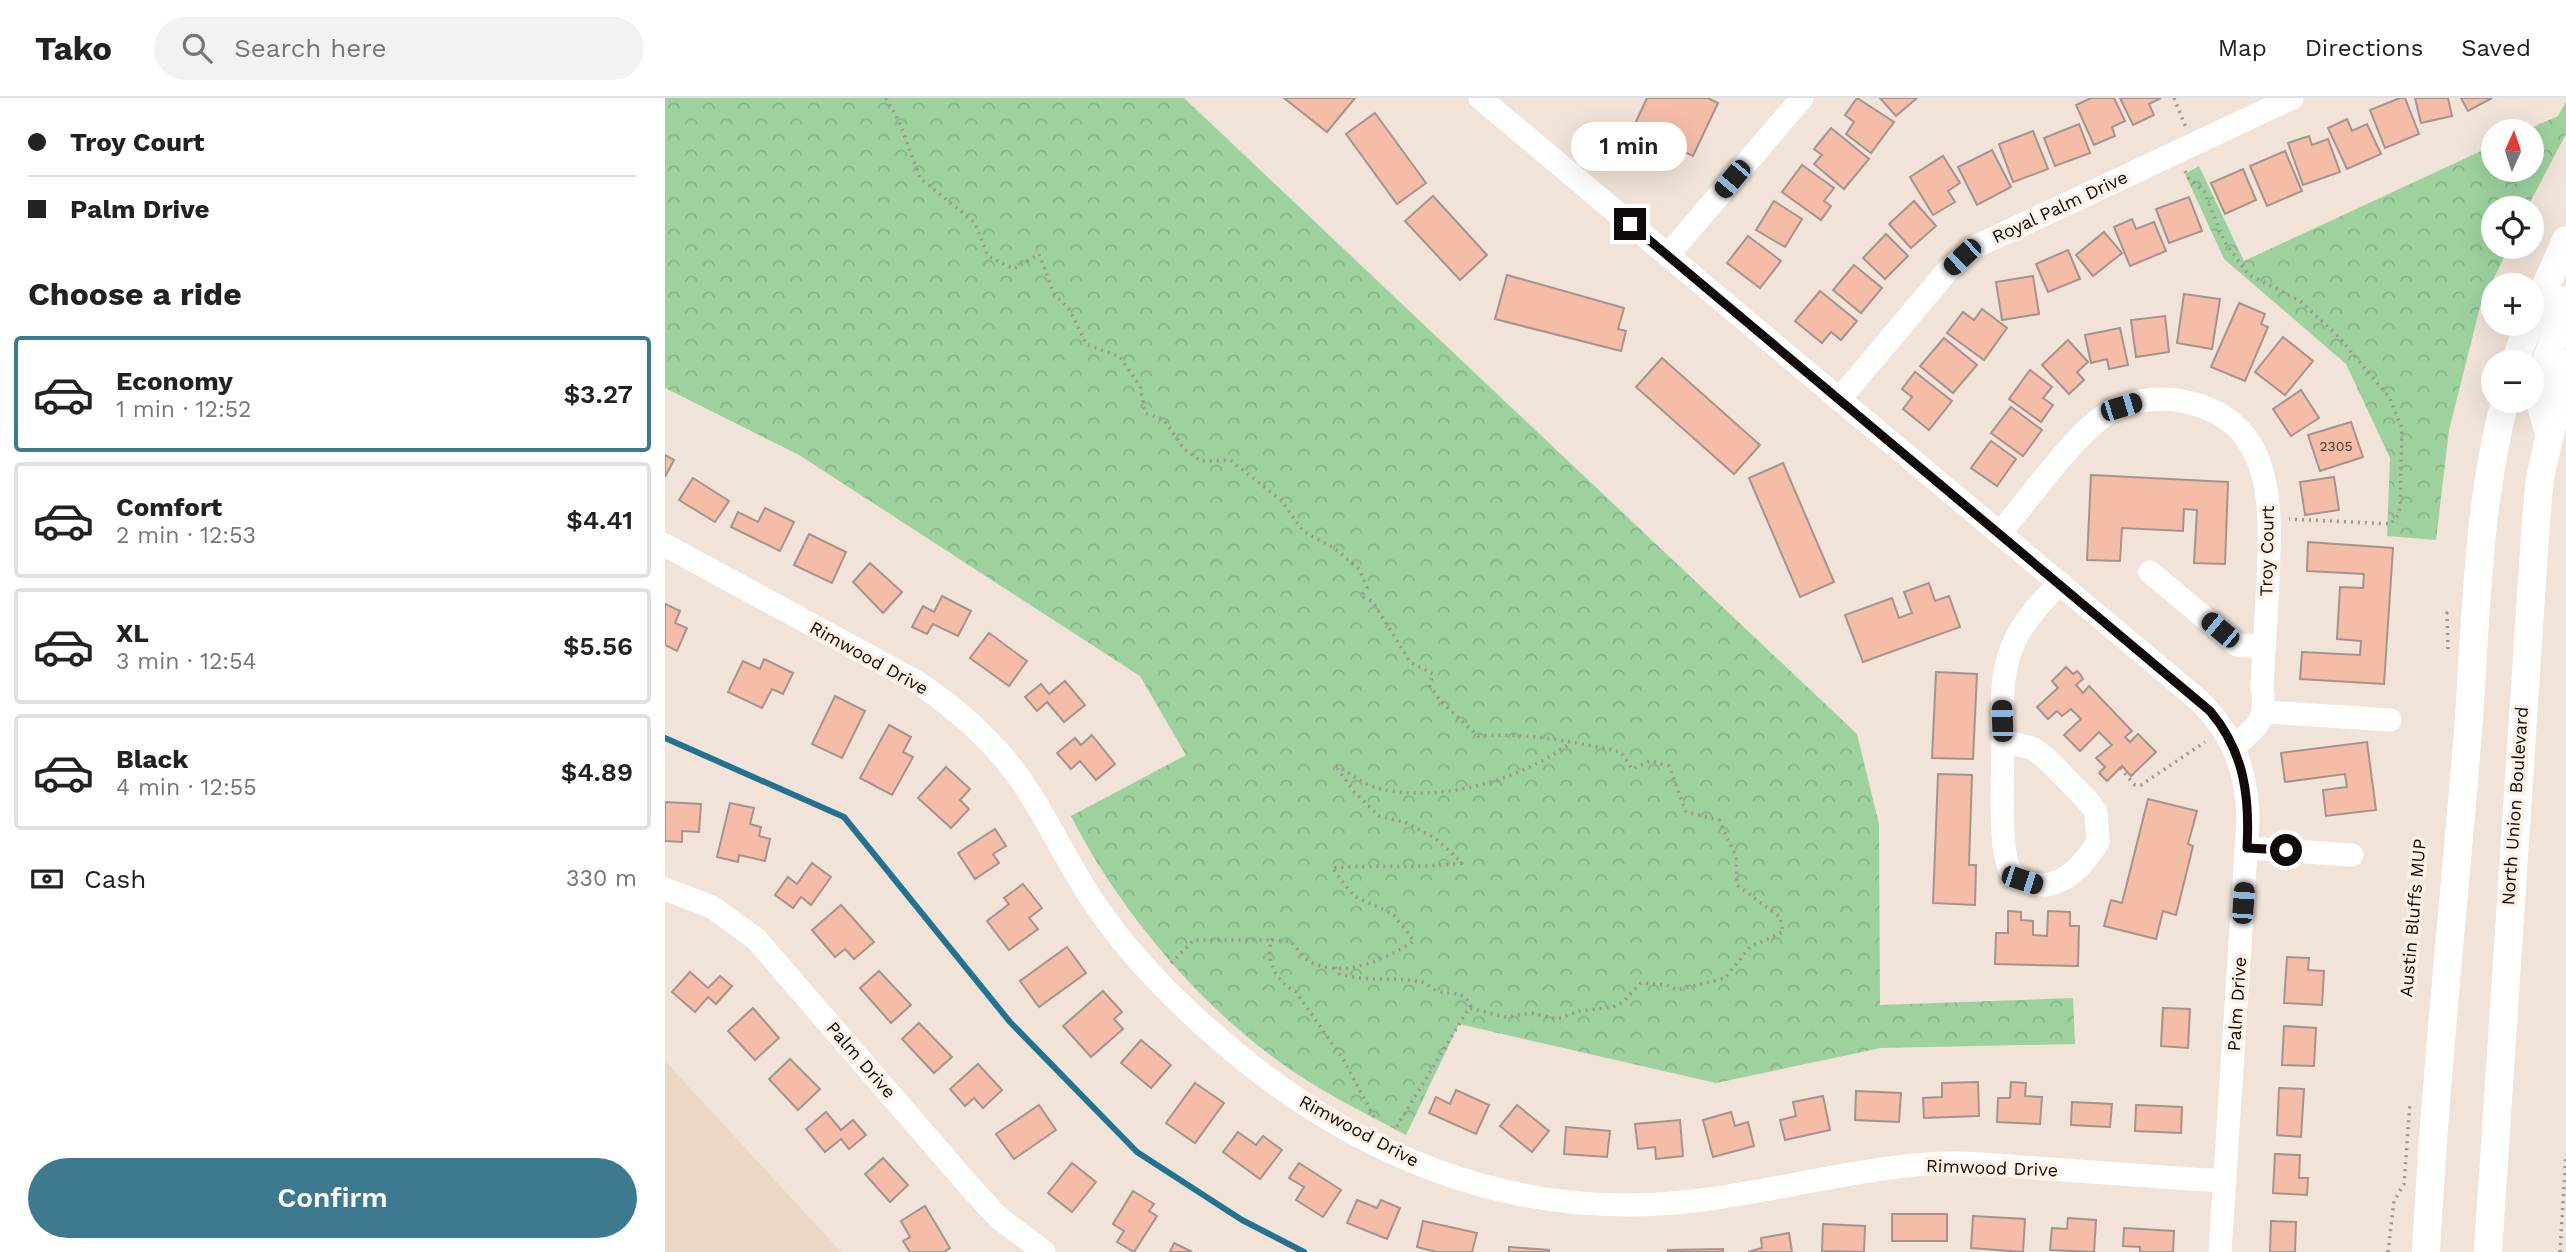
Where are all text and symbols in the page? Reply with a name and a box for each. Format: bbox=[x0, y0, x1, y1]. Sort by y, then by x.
search box bbox=[154, 17, 644, 80]
text: Tako bbox=[35, 29, 112, 68]
icon: search bbox=[178, 29, 216, 67]
text: Search here bbox=[234, 33, 387, 63]
text: Map bbox=[2218, 34, 2267, 62]
text: Directions bbox=[2305, 34, 2423, 62]
text: Saved bbox=[2461, 34, 2531, 62]
north arrow bbox=[2481, 119, 2545, 182]
map controls bbox=[2481, 119, 2544, 413]
callout: 1 min bbox=[1572, 122, 1688, 172]
text: Troy Court bbox=[70, 127, 204, 157]
text: 1 min bbox=[1599, 133, 1659, 160]
car bbox=[1711, 156, 1754, 202]
street label: Royal Palm Drive bbox=[1989, 166, 2131, 247]
text: Palm Drive bbox=[70, 194, 210, 224]
button: locate bbox=[2481, 196, 2544, 259]
route end bbox=[1614, 208, 1646, 240]
car bbox=[1940, 235, 1985, 279]
button: + bbox=[2481, 273, 2544, 336]
text: Choose a ride bbox=[28, 275, 242, 313]
button: − bbox=[2481, 350, 2544, 413]
icon: car bbox=[32, 363, 95, 426]
text: Economy bbox=[116, 366, 233, 396]
text: $3.27 bbox=[564, 379, 633, 409]
car bbox=[2098, 391, 2145, 423]
text: 1 min · 12:52 bbox=[116, 396, 252, 423]
house number: 2305 bbox=[2319, 438, 2353, 454]
icon: car bbox=[32, 489, 95, 552]
text: Comfort bbox=[116, 492, 222, 522]
text: $4.41 bbox=[566, 505, 633, 535]
street label: Troy Court bbox=[2255, 505, 2278, 597]
text: 2 min · 12:53 bbox=[116, 522, 256, 549]
car bbox=[2198, 608, 2243, 652]
icon: car bbox=[32, 615, 95, 678]
street label: Rimwood Drive bbox=[806, 616, 932, 699]
text: XL bbox=[116, 618, 149, 648]
text: $5.56 bbox=[563, 631, 633, 661]
text: 3 min · 12:54 bbox=[116, 648, 257, 675]
car bbox=[1991, 700, 2014, 742]
street label: North Union Boulevard bbox=[2497, 706, 2532, 906]
icon: car bbox=[32, 741, 95, 804]
text: Black bbox=[116, 744, 188, 774]
text: $4.89 bbox=[561, 757, 633, 787]
text: 4 min · 12:55 bbox=[116, 774, 257, 801]
route start bbox=[2270, 834, 2302, 866]
street label: Austin Bluffs MUP bbox=[2395, 838, 2430, 998]
icon: cash bbox=[28, 860, 66, 898]
text: Cash bbox=[84, 864, 146, 894]
car bbox=[1999, 864, 2046, 896]
text: 330 m bbox=[566, 865, 637, 892]
car bbox=[2232, 881, 2255, 925]
street label: Palm Drive bbox=[2223, 956, 2250, 1052]
street label: Palm Drive bbox=[822, 1017, 900, 1102]
street label: Rimwood Drive bbox=[1296, 1090, 1423, 1171]
street label: Rimwood Drive bbox=[1926, 1155, 2058, 1180]
button: Confirm bbox=[28, 1158, 637, 1238]

